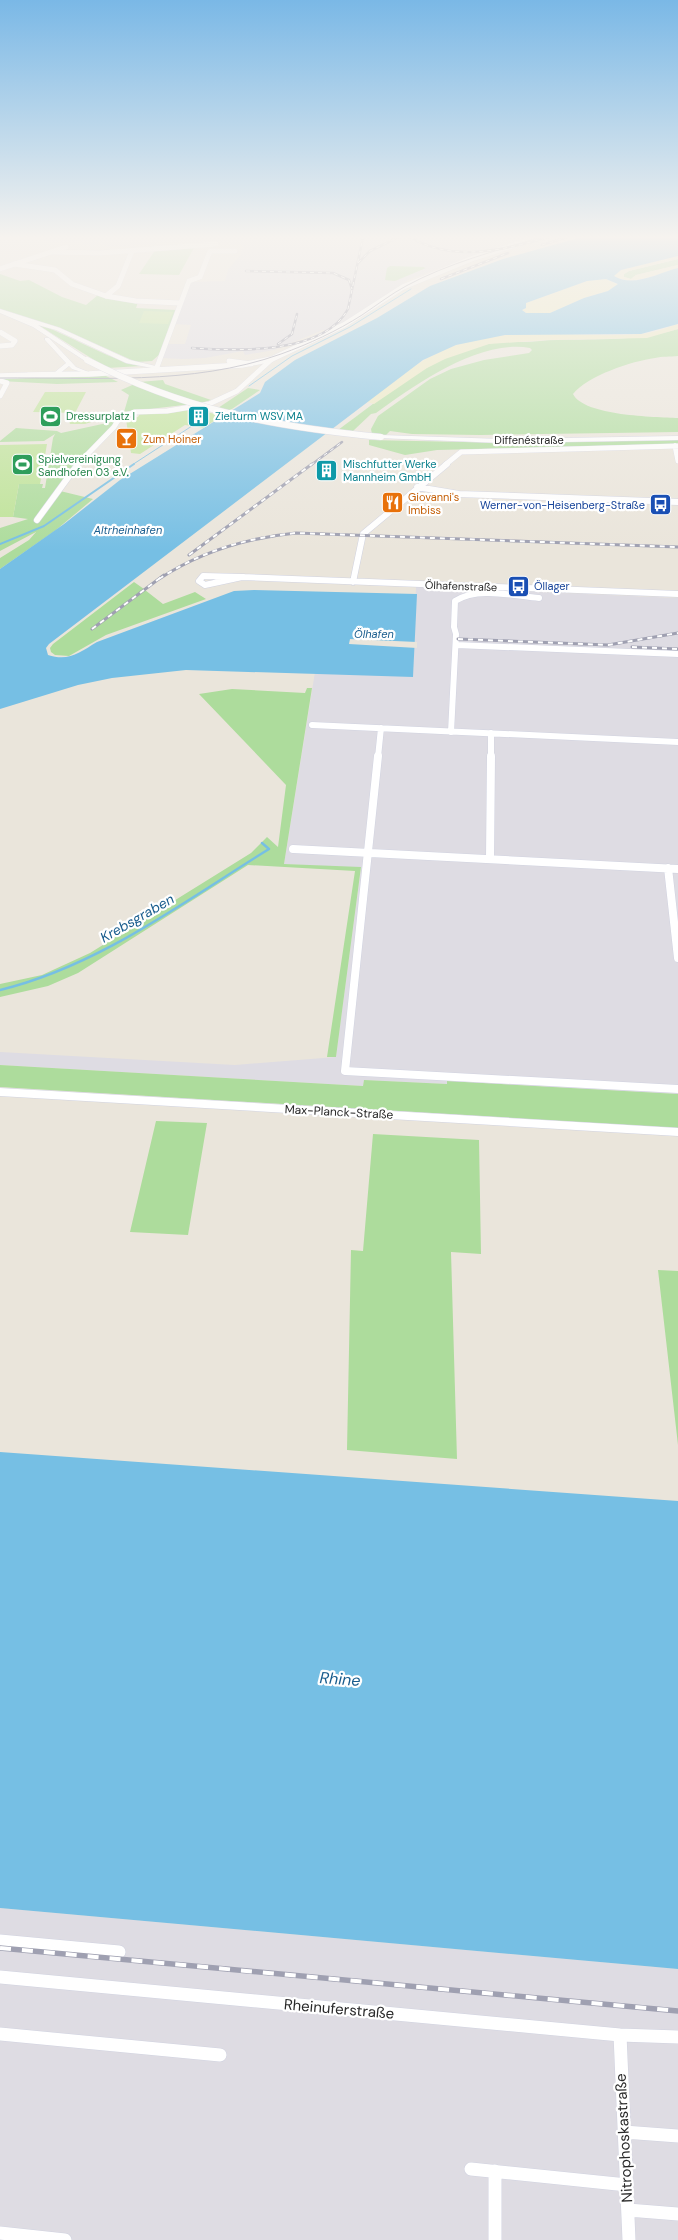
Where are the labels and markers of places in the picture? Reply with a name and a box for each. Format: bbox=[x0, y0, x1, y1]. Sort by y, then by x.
sports icon: Dressurplatz I bbox=[38, 404, 62, 428]
building icon: Zielturm WSV MA bbox=[187, 404, 211, 428]
place label: Dressurplatz I bbox=[66, 409, 135, 423]
place label: Zielturm WSV MA bbox=[215, 409, 303, 423]
bar icon: Zum Hoiner bbox=[115, 427, 139, 451]
place label: Zum Hoiner bbox=[143, 432, 201, 446]
place label: Spielvereinigung Sandhofen 03 e.V. bbox=[38, 452, 129, 479]
sports icon: Spielvereinigung Sandhofen 03 e.V. bbox=[10, 453, 34, 477]
place label: Mischfutter Werke Mannheim GmbH bbox=[343, 457, 437, 484]
building icon: Mischfutter Werke Mannheim GmbH bbox=[315, 458, 339, 482]
place label: Giovanni's Imbiss bbox=[408, 490, 459, 517]
restaurant icon: Giovanni's Imbiss bbox=[380, 491, 404, 515]
bus stop icon: Werner-von-Heisenberg-Straße bbox=[649, 493, 673, 517]
place label: Werner-von-Heisenberg-Straße bbox=[480, 498, 645, 512]
bus stop icon: Öllager bbox=[506, 574, 530, 598]
place label: Öllager bbox=[534, 579, 570, 593]

